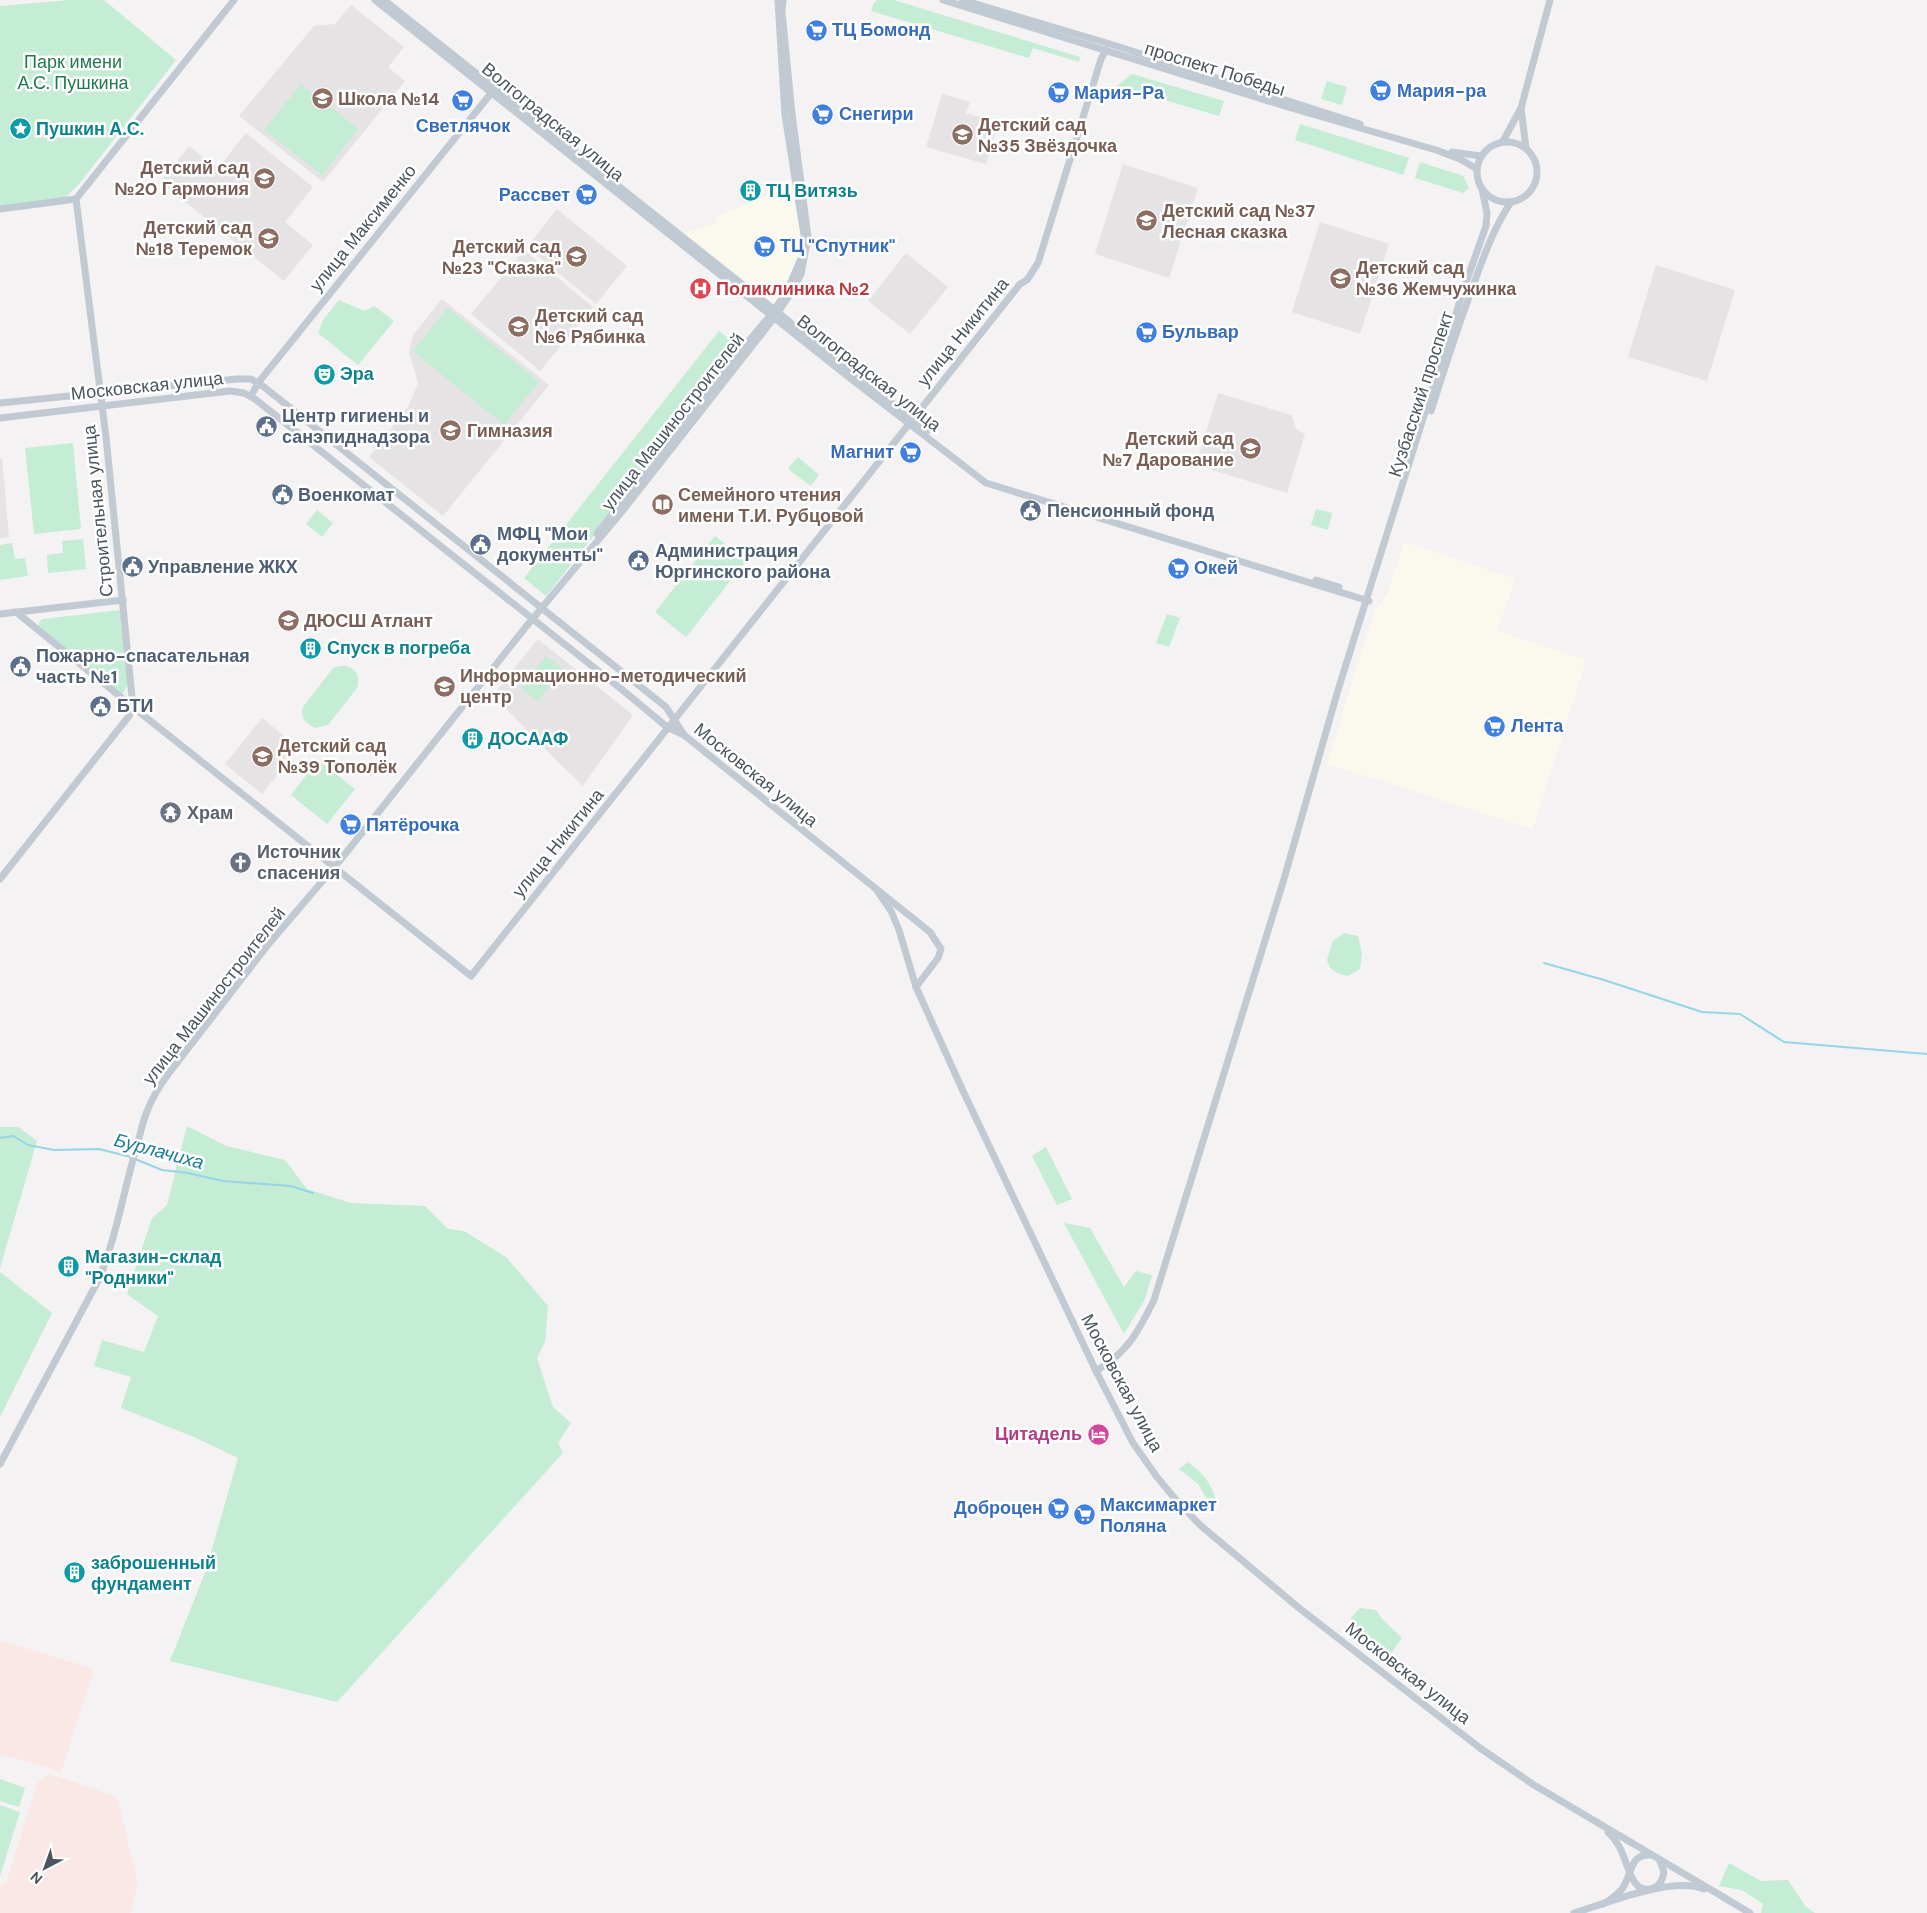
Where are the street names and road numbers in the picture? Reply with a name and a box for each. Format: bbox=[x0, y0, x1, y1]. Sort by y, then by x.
street label: проспект Победы bbox=[1142, 36, 1288, 102]
street label: Волгоградская улица bbox=[477, 57, 630, 188]
street label: улица Максименко bbox=[304, 159, 422, 297]
street label: улица Никитина bbox=[912, 272, 1015, 391]
street label: Кузбасский проспект bbox=[1383, 308, 1459, 480]
street label: Волгоградская улица bbox=[792, 309, 947, 437]
street label: улица Машиностроителей bbox=[596, 328, 750, 516]
street label: Московская улица bbox=[70, 366, 225, 406]
street label: Строительная улица bbox=[77, 423, 119, 598]
street label: Московская улица bbox=[689, 718, 824, 833]
street label: улица Никитина bbox=[507, 783, 610, 902]
street label: улица Машиностроителей bbox=[137, 902, 291, 1090]
street label: Московская улица bbox=[1075, 1310, 1169, 1457]
street label: Московская улица bbox=[1340, 1616, 1476, 1730]

